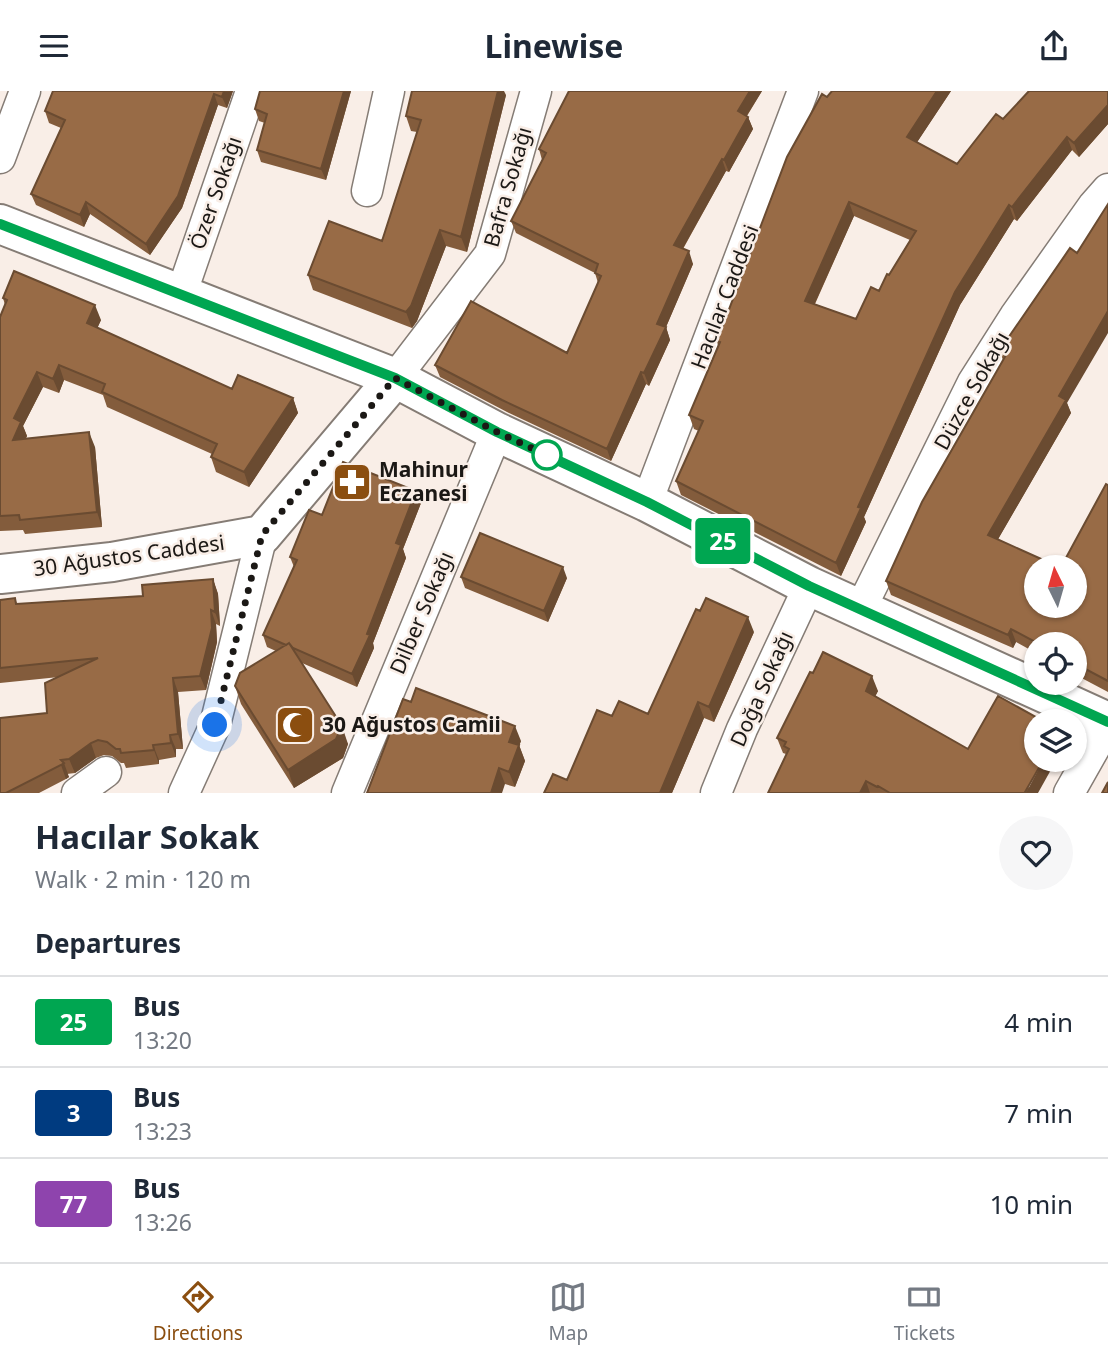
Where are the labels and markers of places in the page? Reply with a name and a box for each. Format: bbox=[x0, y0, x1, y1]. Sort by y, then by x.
unlabelled marker bbox=[532, 440, 562, 470]
place label: Mahinur Eczanesi bbox=[379, 455, 469, 507]
pharmacy icon: Mahinur Eczanesi bbox=[331, 461, 373, 503]
mosque icon: 30 Ağustos Camii bbox=[274, 704, 316, 746]
place label: 30 Ağustos Camii bbox=[322, 710, 501, 738]

